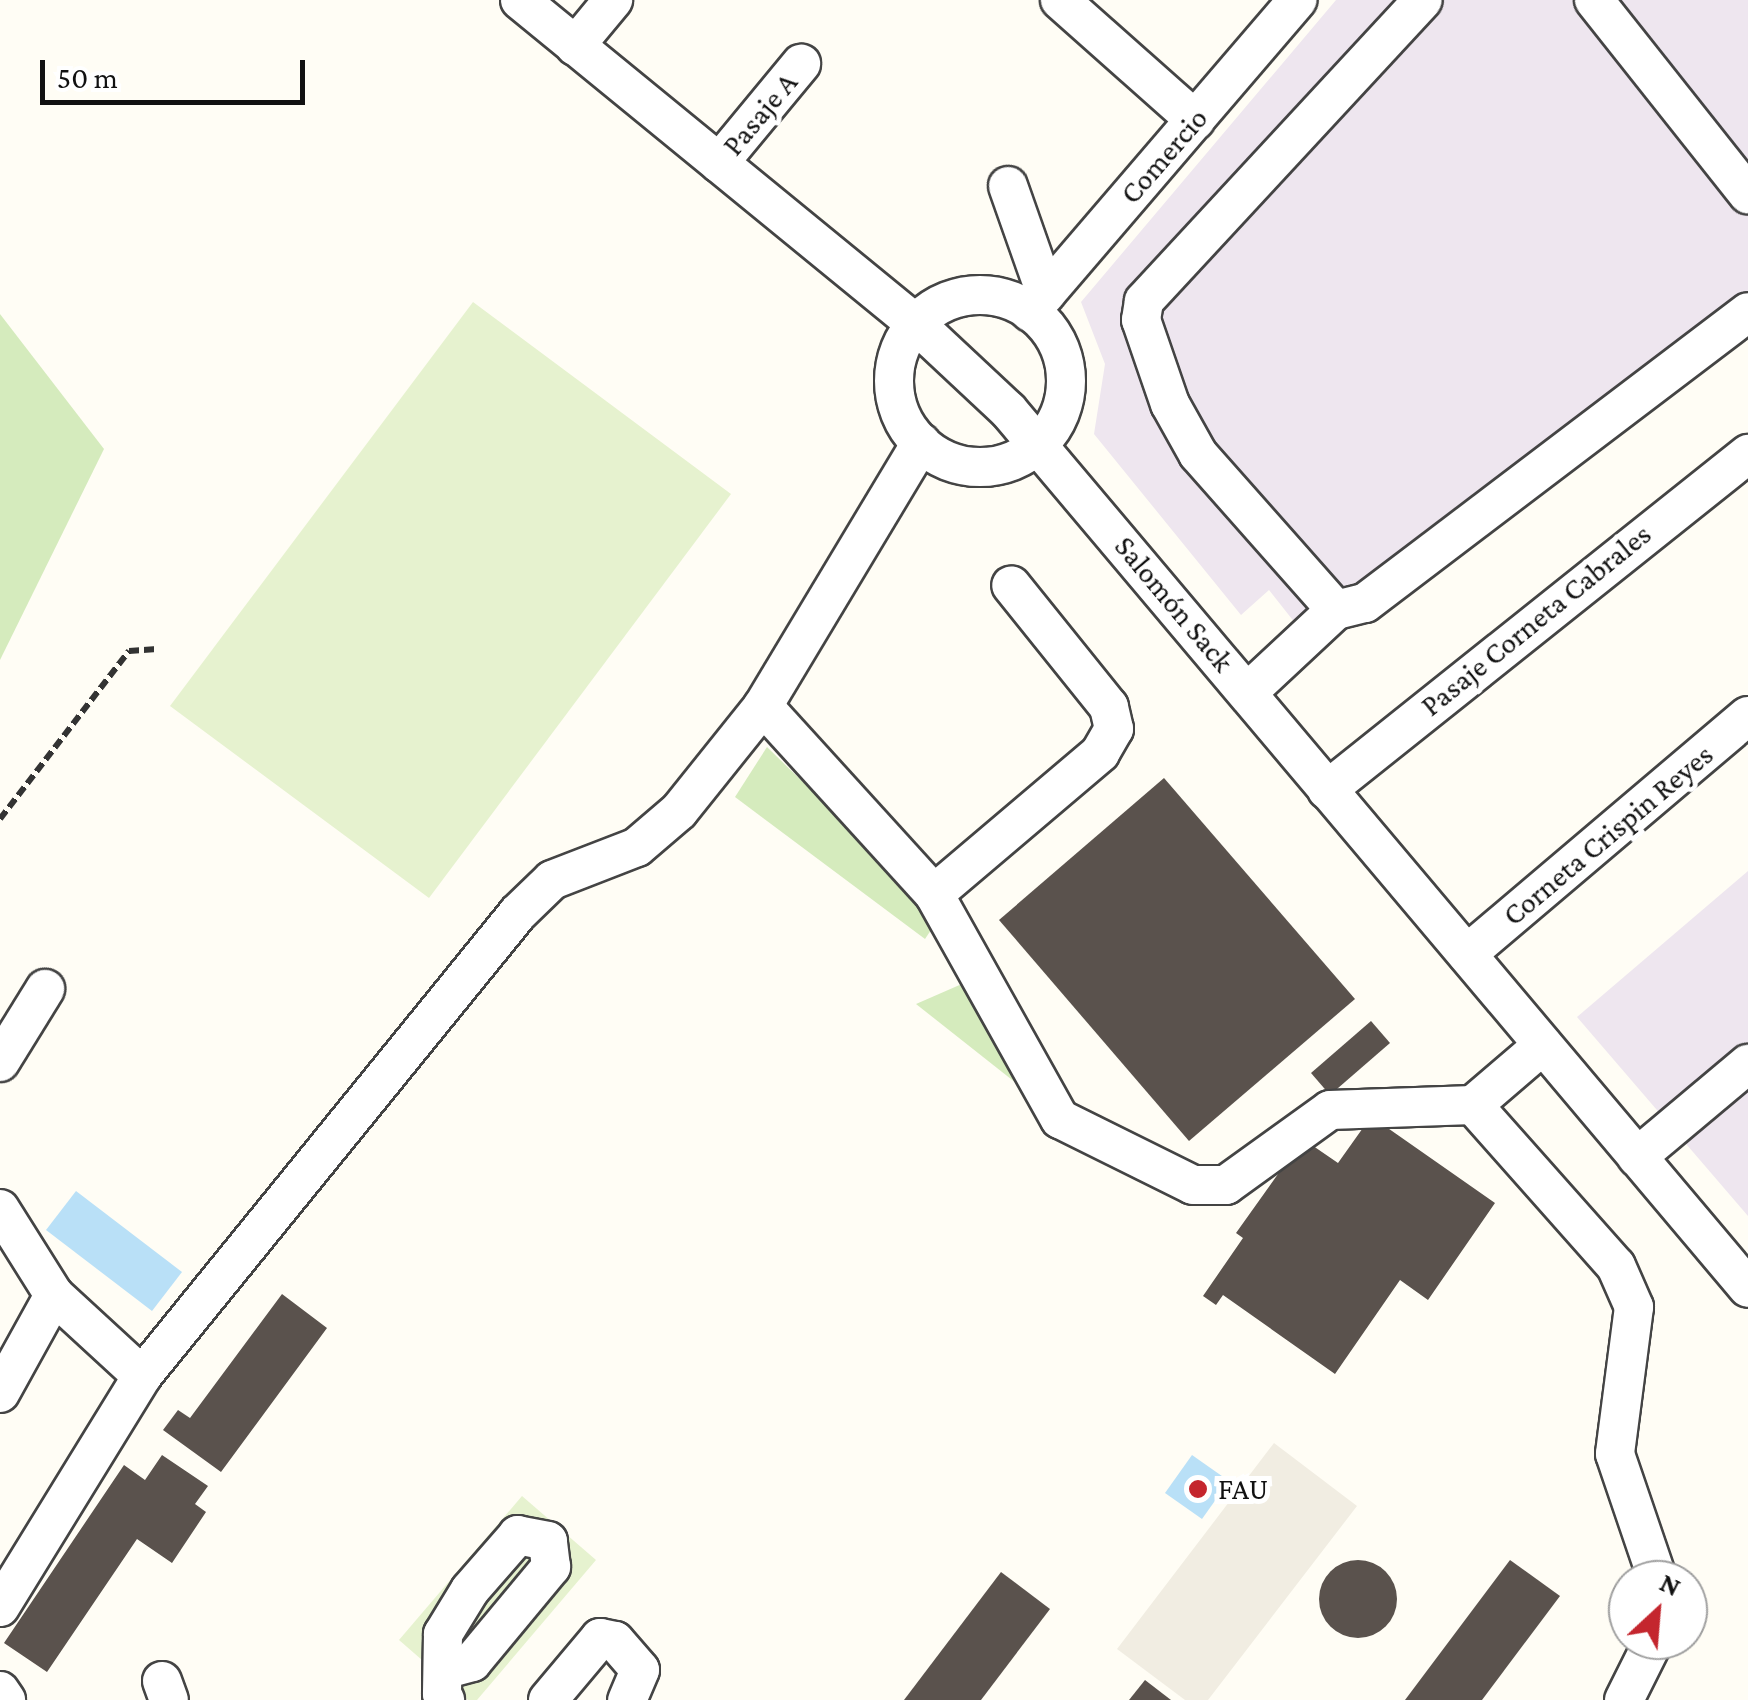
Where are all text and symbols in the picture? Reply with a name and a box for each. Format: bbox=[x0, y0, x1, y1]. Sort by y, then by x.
scale bar bbox=[45, 40, 310, 102]
text: 50 m bbox=[57, 61, 118, 94]
street label: Pasaje A bbox=[715, 65, 805, 163]
street label: Comercio bbox=[1113, 101, 1215, 211]
street label: Pasaje Corneta Cabrales bbox=[1414, 516, 1658, 724]
street label: Salomón Sack bbox=[1107, 529, 1241, 679]
street label: Corneta Crispin Reyes bbox=[1496, 737, 1720, 933]
place label: FAU bbox=[1218, 1471, 1268, 1507]
marker: FAU bbox=[1187, 1478, 1209, 1500]
north arrow bbox=[1608, 1560, 1708, 1660]
text: N bbox=[1655, 1566, 1686, 1603]

